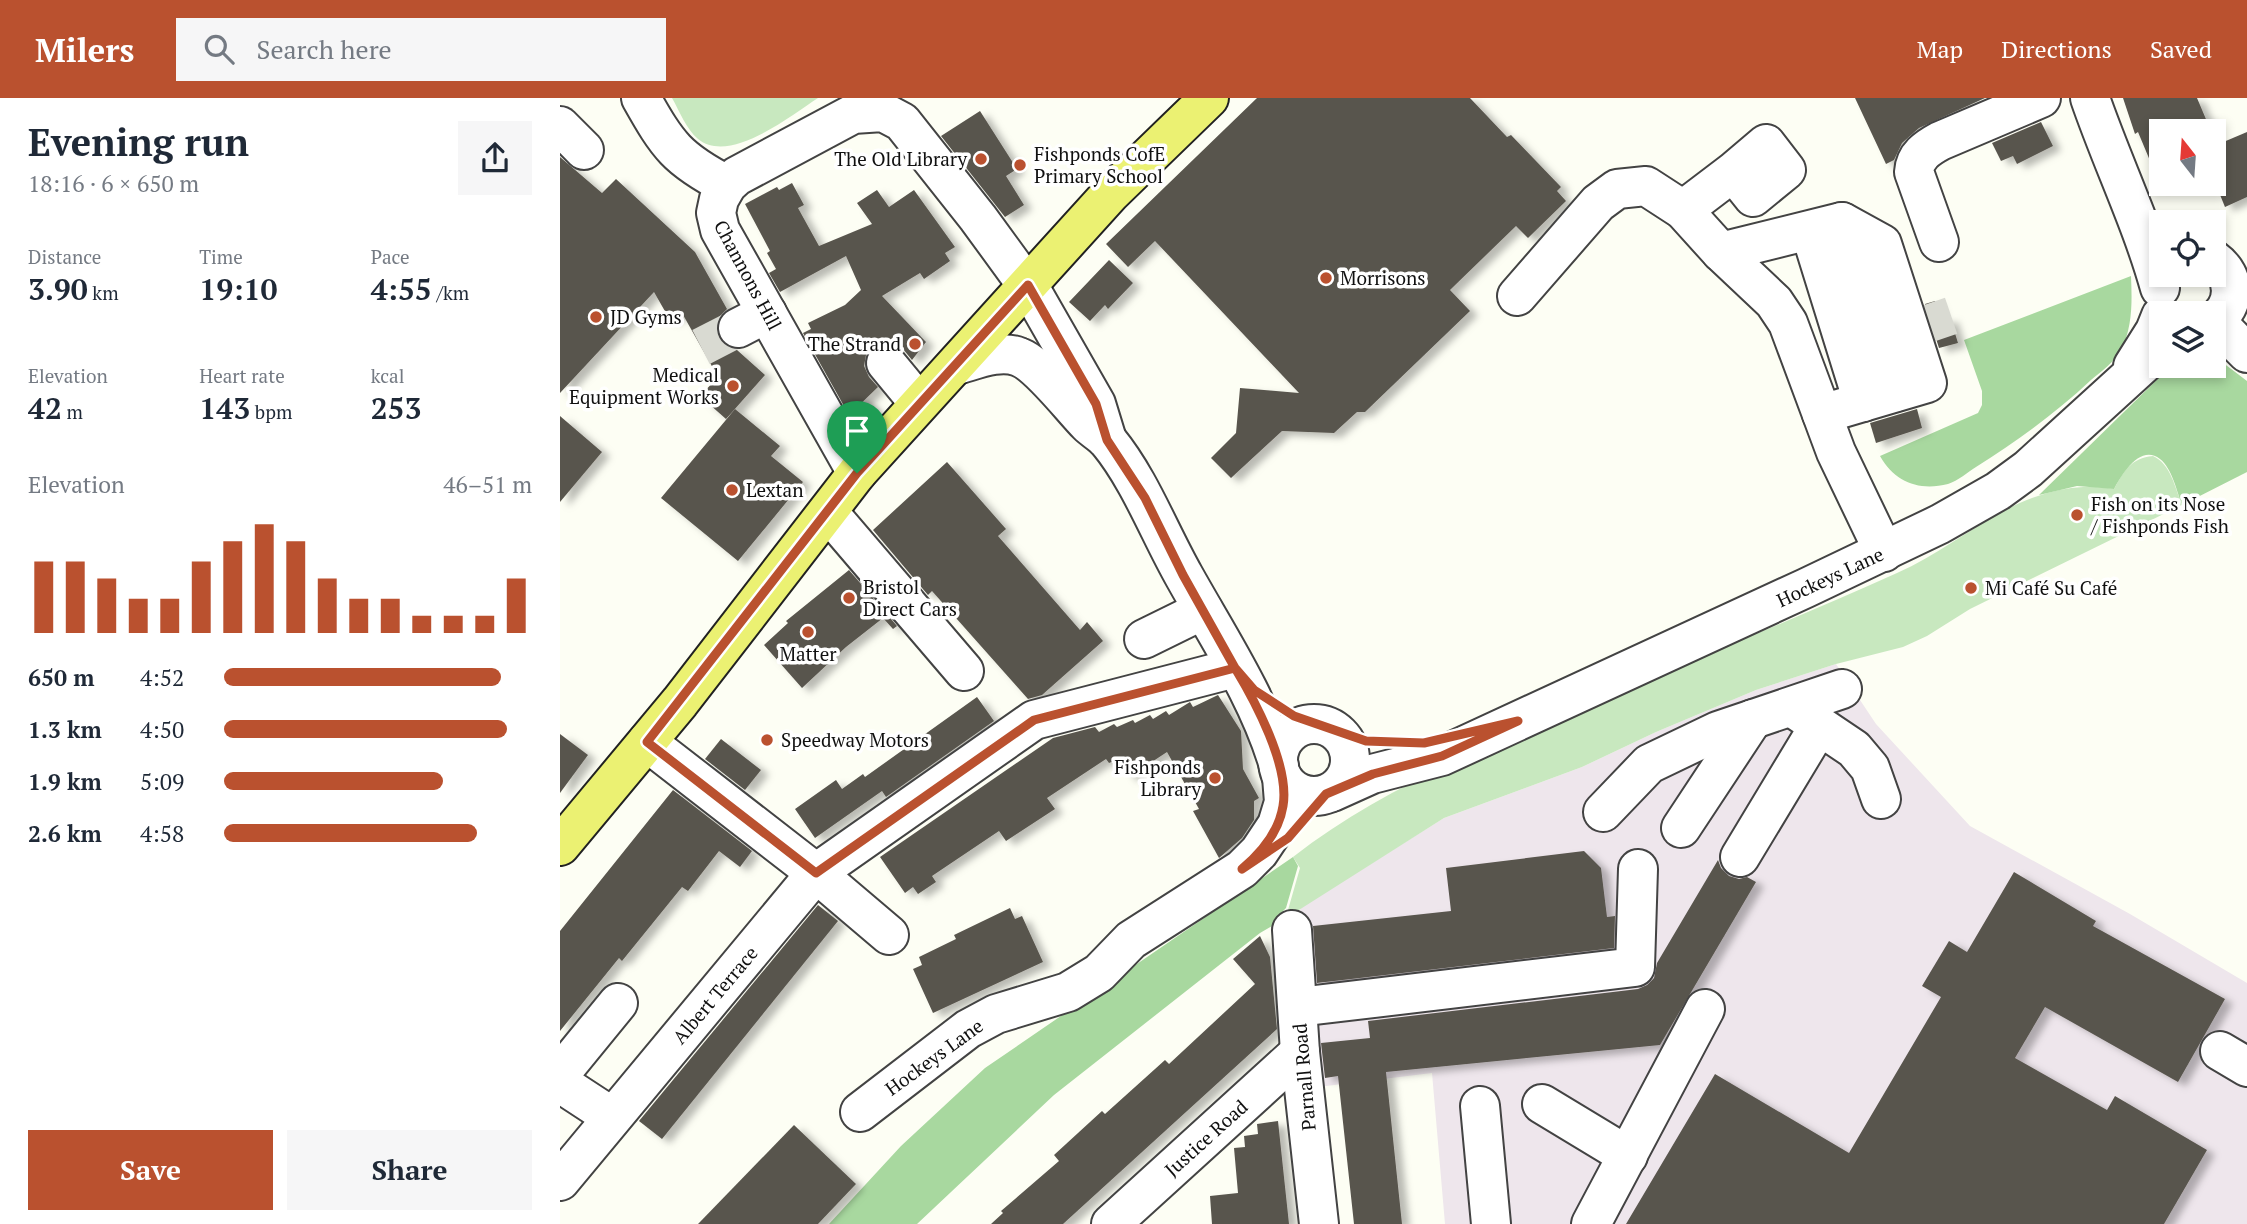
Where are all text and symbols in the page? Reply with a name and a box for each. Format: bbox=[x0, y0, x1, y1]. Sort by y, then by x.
search box bbox=[176, 18, 666, 81]
text: Milers bbox=[35, 28, 134, 71]
icon: search bbox=[200, 30, 238, 68]
text: Search here bbox=[256, 32, 392, 66]
text: Map bbox=[1917, 33, 1963, 65]
text: Directions bbox=[2001, 33, 2112, 65]
text: Saved bbox=[2150, 33, 2212, 65]
text: Evening run bbox=[28, 117, 249, 167]
north arrow bbox=[2149, 119, 2226, 196]
map controls bbox=[2149, 119, 2226, 378]
button: share bbox=[458, 121, 532, 195]
place label: Fishponds CofE Primary School bbox=[1034, 141, 1165, 188]
place label: The Old Library bbox=[834, 146, 967, 171]
marker: The Old Library bbox=[973, 151, 989, 167]
marker: Fishponds CofE Primary School bbox=[1012, 157, 1028, 173]
text: 18:16 · 6 × 650 m bbox=[28, 168, 199, 199]
button: locate bbox=[2149, 210, 2226, 287]
street label: Channons Hill bbox=[709, 215, 788, 334]
text: Distance bbox=[28, 244, 101, 269]
text: Time bbox=[199, 244, 243, 269]
text: Pace bbox=[371, 244, 410, 269]
place label: Morrisons bbox=[1340, 265, 1426, 290]
text: 3.90 bbox=[28, 269, 88, 309]
text: 19:10 bbox=[199, 269, 277, 309]
text: 4:55 bbox=[371, 269, 432, 309]
marker: Morrisons bbox=[1318, 270, 1334, 286]
text: km bbox=[88, 280, 119, 305]
text: /km bbox=[432, 280, 469, 305]
button: layers bbox=[2149, 301, 2226, 378]
place label: JD Gyms bbox=[610, 304, 682, 329]
marker: JD Gyms bbox=[588, 309, 604, 325]
place label: The Strand bbox=[808, 331, 901, 356]
marker: The Strand bbox=[907, 336, 923, 352]
place label: Medical Equipment Works bbox=[569, 362, 719, 409]
text: Elevation bbox=[28, 363, 108, 388]
text: Heart rate bbox=[199, 363, 285, 388]
text: kcal bbox=[371, 363, 404, 388]
marker: Medical Equipment Works bbox=[725, 378, 741, 394]
text: 42 bbox=[28, 388, 62, 428]
text: 143 bbox=[199, 388, 250, 428]
text: 253 bbox=[371, 388, 422, 428]
text: m bbox=[62, 399, 83, 424]
text: bpm bbox=[250, 399, 292, 424]
pin bbox=[827, 401, 887, 473]
icon: arrive bbox=[838, 412, 876, 450]
text: Elevation bbox=[28, 469, 125, 500]
text: 46–51 m bbox=[443, 469, 532, 500]
place label: Lextan bbox=[746, 477, 803, 502]
marker: Lextan bbox=[724, 482, 740, 498]
place label: Fish on its Nose / Fishponds Fish bbox=[2090, 491, 2229, 538]
marker: Fish on its Nose / Fishponds Fish bbox=[2069, 507, 2085, 523]
street label: Hockeys Lane bbox=[1772, 541, 1887, 612]
place label: Bristol Direct Cars bbox=[863, 574, 957, 621]
place label: Mi Café Su Café bbox=[1985, 575, 2117, 600]
marker: Mi Café Su Café bbox=[1963, 580, 1979, 596]
marker: Bristol Direct Cars bbox=[841, 590, 857, 606]
marker: Matter bbox=[800, 624, 816, 640]
place label: Matter bbox=[779, 641, 837, 666]
text: 650 m bbox=[28, 662, 94, 693]
text: 4:52 bbox=[140, 662, 184, 693]
text: 1.3 km bbox=[28, 714, 102, 745]
text: 4:50 bbox=[140, 714, 184, 745]
place label: Speedway Motors bbox=[781, 727, 929, 752]
marker: Speedway Motors bbox=[759, 732, 775, 748]
place label: Fishponds Library bbox=[1114, 754, 1201, 801]
text: 1.9 km bbox=[28, 766, 102, 797]
text: 5:09 bbox=[140, 766, 184, 797]
marker: Fishponds Library bbox=[1207, 770, 1223, 786]
text: 2.6 km bbox=[28, 818, 102, 849]
text: 4:58 bbox=[140, 818, 184, 849]
street label: Albert Terrace bbox=[666, 941, 763, 1049]
street label: Hockeys Lane bbox=[880, 1013, 988, 1101]
street label: Parnall Road bbox=[1286, 1022, 1321, 1132]
street label: Justice Road bbox=[1159, 1093, 1253, 1182]
button: Save bbox=[28, 1130, 273, 1210]
button: Share bbox=[287, 1130, 532, 1210]

